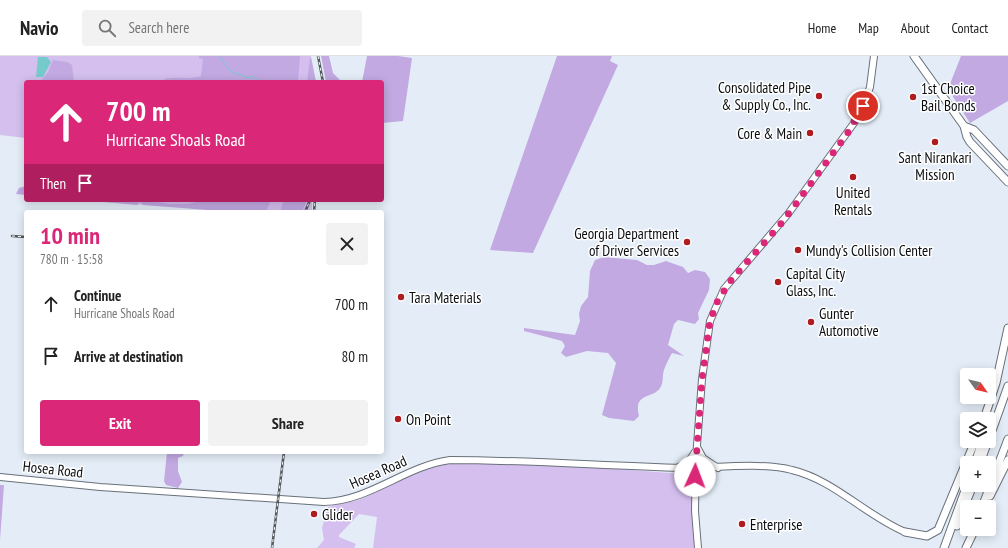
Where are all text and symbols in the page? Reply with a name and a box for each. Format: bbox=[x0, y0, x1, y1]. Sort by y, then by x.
search box bbox=[82, 10, 362, 46]
text: Navio bbox=[20, 16, 58, 40]
icon: search bbox=[96, 17, 118, 39]
text: Search here bbox=[128, 18, 189, 37]
text: Home bbox=[808, 19, 836, 37]
text: Map bbox=[858, 19, 879, 37]
text: About bbox=[901, 19, 930, 37]
text: Contact bbox=[952, 19, 988, 37]
place label: Consolidated Pipe & Supply Co., Inc. bbox=[718, 78, 811, 114]
place label: 1st Choice Bail Bonds bbox=[921, 79, 976, 115]
pin bbox=[846, 89, 880, 123]
marker: Consolidated Pipe & Supply Co., Inc. bbox=[814, 91, 824, 101]
text: 700 m bbox=[106, 92, 170, 129]
marker: 1st Choice Bail Bonds bbox=[908, 92, 918, 102]
icon: arrive bbox=[852, 95, 874, 117]
icon: ahead bbox=[40, 96, 92, 148]
place label: Core & Main bbox=[737, 124, 802, 143]
text: Hurricane Shoals Road bbox=[106, 128, 245, 151]
marker: Core & Main bbox=[805, 128, 815, 138]
marker: Sant Nirankari Mission bbox=[930, 137, 940, 147]
place label: Sant Nirankari Mission bbox=[898, 148, 972, 184]
icon: arrive bbox=[74, 172, 96, 194]
marker: United Rentals bbox=[848, 172, 858, 182]
text: Then bbox=[40, 174, 66, 193]
place label: United Rentals bbox=[834, 183, 872, 219]
text: 10 min bbox=[40, 220, 100, 251]
button: close bbox=[326, 223, 368, 265]
place label: Georgia Department of Driver Services bbox=[574, 224, 679, 260]
marker: Georgia Department of Driver Services bbox=[682, 237, 692, 247]
place label: Mundy's Collision Center bbox=[806, 241, 933, 260]
marker: Mundy's Collision Center bbox=[793, 245, 803, 255]
text: 780 m · 15:58 bbox=[40, 251, 103, 268]
place label: Capital City Glass, Inc. bbox=[786, 264, 845, 300]
marker: Capital City Glass, Inc. bbox=[773, 277, 783, 287]
text: Continue bbox=[74, 286, 121, 305]
place label: Tara Materials bbox=[409, 288, 481, 307]
marker: Tara Materials bbox=[396, 292, 406, 302]
icon: ahead bbox=[40, 293, 62, 315]
text: 700 m bbox=[335, 295, 368, 314]
place label: Gunter Automotive bbox=[819, 304, 879, 340]
text: Hurricane Shoals Road bbox=[74, 305, 175, 322]
marker: Gunter Automotive bbox=[806, 317, 816, 327]
icon: arrive bbox=[40, 345, 62, 367]
text: Arrive at destination bbox=[74, 347, 183, 366]
text: 80 m bbox=[342, 347, 368, 366]
north arrow bbox=[960, 368, 996, 404]
map controls bbox=[960, 368, 996, 536]
button: Exit bbox=[40, 400, 200, 446]
button: Share bbox=[208, 400, 368, 446]
place label: On Point bbox=[406, 410, 451, 429]
button: layers bbox=[960, 412, 996, 448]
marker: On Point bbox=[393, 414, 403, 424]
street label: Hosea Road bbox=[346, 451, 410, 493]
position arrow bbox=[674, 455, 716, 497]
street label: Hosea Road bbox=[22, 456, 84, 482]
button: + bbox=[960, 456, 996, 492]
button: − bbox=[960, 500, 996, 536]
place label: Glider bbox=[322, 505, 354, 524]
marker: Glider bbox=[309, 509, 319, 519]
place label: Enterprise bbox=[750, 515, 803, 534]
marker: Enterprise bbox=[737, 519, 747, 529]

